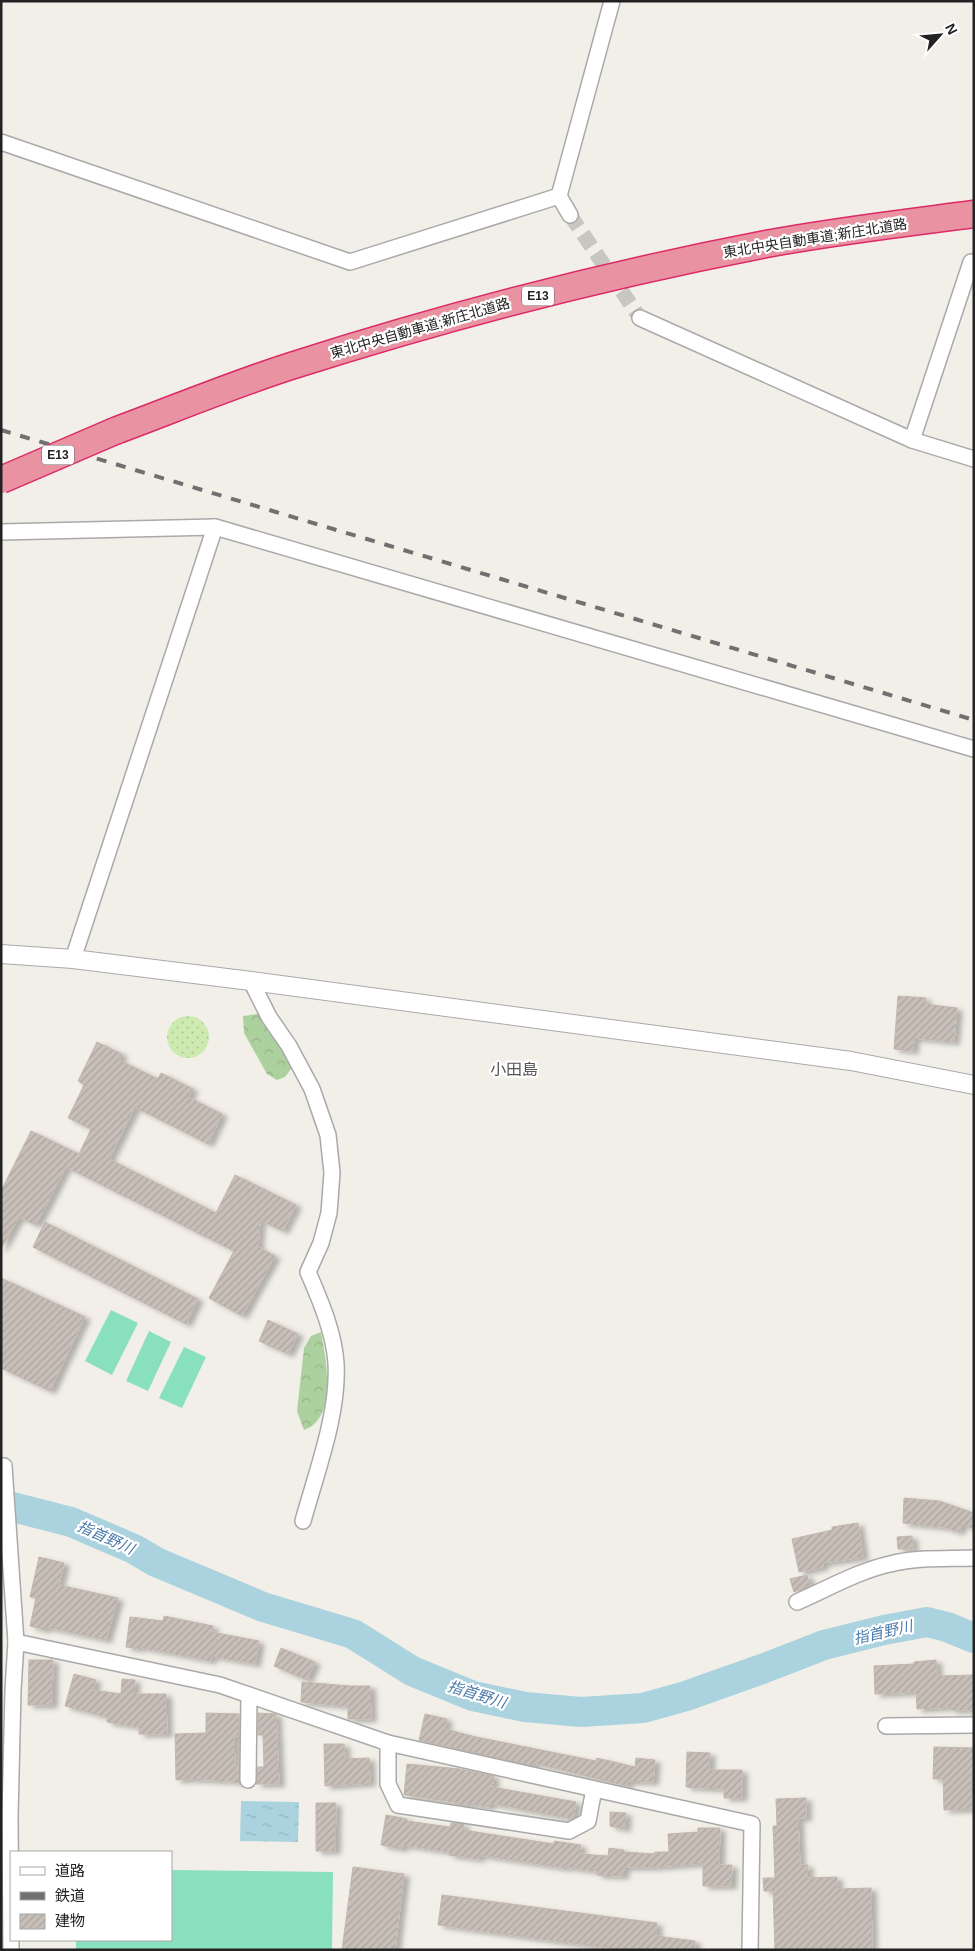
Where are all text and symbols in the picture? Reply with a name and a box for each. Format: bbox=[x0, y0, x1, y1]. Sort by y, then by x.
north arrow bbox=[915, 10, 965, 60]
text: N bbox=[942, 21, 961, 37]
street label: 東北中央自動車道;新庄北道路 bbox=[722, 216, 908, 260]
road number: E13 bbox=[522, 286, 554, 306]
street label: 東北中央自動車道;新庄北道路 bbox=[328, 295, 512, 361]
road number: E13 bbox=[42, 446, 74, 464]
district label: 小田島 bbox=[490, 1061, 538, 1078]
water label: 指首野川 bbox=[75, 1517, 139, 1558]
water label: 指首野川 bbox=[852, 1617, 916, 1647]
water label: 指首野川 bbox=[446, 1677, 510, 1711]
legend bbox=[10, 1851, 172, 1941]
text: 道路 bbox=[55, 1862, 85, 1879]
text: 鉄道 bbox=[55, 1887, 85, 1904]
text: 建物 bbox=[55, 1912, 85, 1929]

